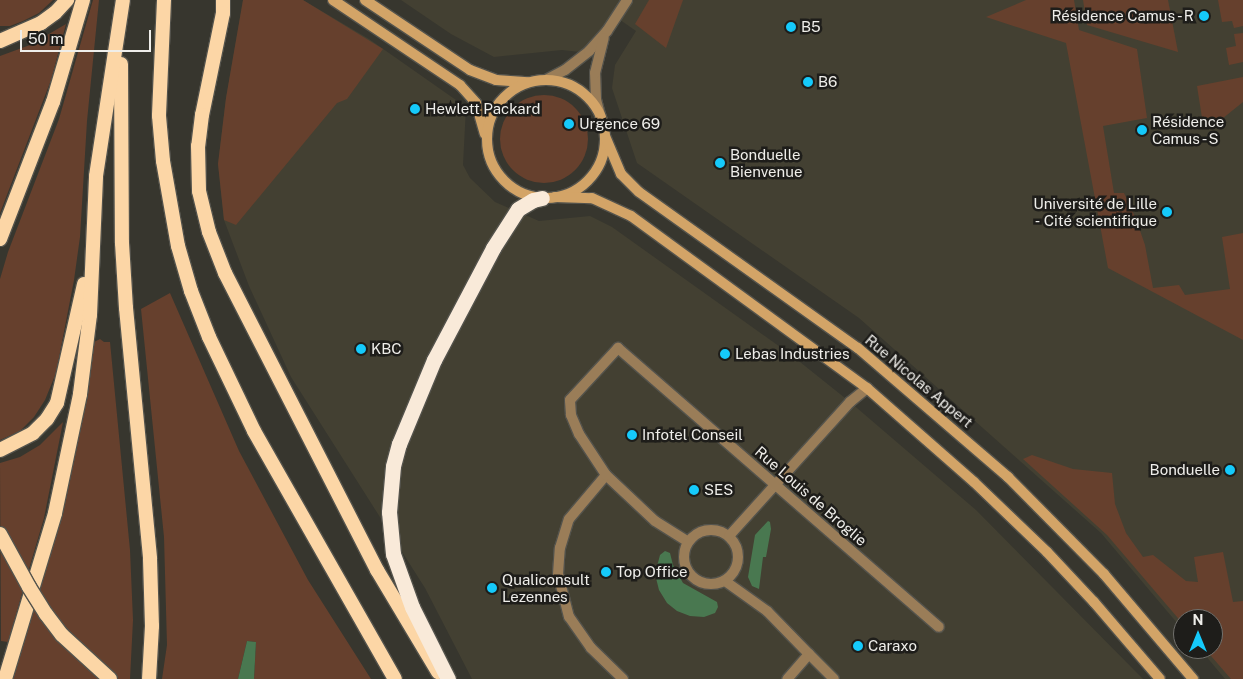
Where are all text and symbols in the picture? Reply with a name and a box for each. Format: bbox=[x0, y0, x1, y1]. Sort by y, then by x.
place label: Résidence Camus - R bbox=[1047, 7, 1194, 25]
marker: Résidence Camus - R bbox=[1198, 10, 1210, 22]
place label: B5 bbox=[801, 18, 821, 36]
scale bar bbox=[22, 20, 154, 52]
marker: B5 bbox=[785, 21, 797, 33]
text: 50 m bbox=[28, 30, 63, 47]
place label: B6 bbox=[818, 73, 837, 91]
marker: B6 bbox=[802, 76, 814, 88]
place label: Hewlett Packard bbox=[425, 100, 540, 118]
marker: Hewlett Packard bbox=[409, 103, 421, 115]
place label: Résidence Camus - S bbox=[1152, 112, 1224, 147]
place label: Urgence 69 bbox=[579, 115, 660, 133]
marker: Urgence 69 bbox=[563, 118, 575, 130]
marker: Résidence Camus - S bbox=[1136, 124, 1148, 136]
place label: Bonduelle Bienvenue bbox=[730, 145, 802, 180]
marker: Bonduelle Bienvenue bbox=[714, 157, 726, 169]
place label: Université de Lille ‐ Cité scientifique bbox=[1033, 194, 1157, 229]
marker: Université de Lille ‐ Cité scientifique bbox=[1161, 206, 1173, 218]
street label: Rue Nicolas Appert bbox=[862, 331, 976, 431]
place label: KBC bbox=[371, 340, 402, 358]
marker: KBC bbox=[355, 343, 367, 355]
place label: Lebas Industries bbox=[735, 345, 850, 363]
marker: Lebas Industries bbox=[719, 348, 731, 360]
place label: Infotel Conseil bbox=[642, 426, 743, 444]
marker: Infotel Conseil bbox=[626, 429, 638, 441]
street label: Rue Louis de Broglie bbox=[751, 442, 871, 550]
place label: Bonduelle bbox=[1150, 461, 1220, 479]
marker: Bonduelle bbox=[1224, 464, 1236, 476]
place label: SES bbox=[704, 481, 733, 499]
marker: SES bbox=[688, 484, 700, 496]
place label: Top Office bbox=[616, 563, 688, 581]
marker: Top Office bbox=[600, 566, 612, 578]
place label: Qualiconsult Lezennes bbox=[502, 570, 590, 605]
marker: Qualiconsult Lezennes bbox=[486, 582, 498, 594]
north arrow bbox=[1173, 609, 1223, 659]
text: N bbox=[1193, 612, 1203, 628]
place label: Caraxo bbox=[868, 637, 917, 655]
marker: Caraxo bbox=[852, 640, 864, 652]

